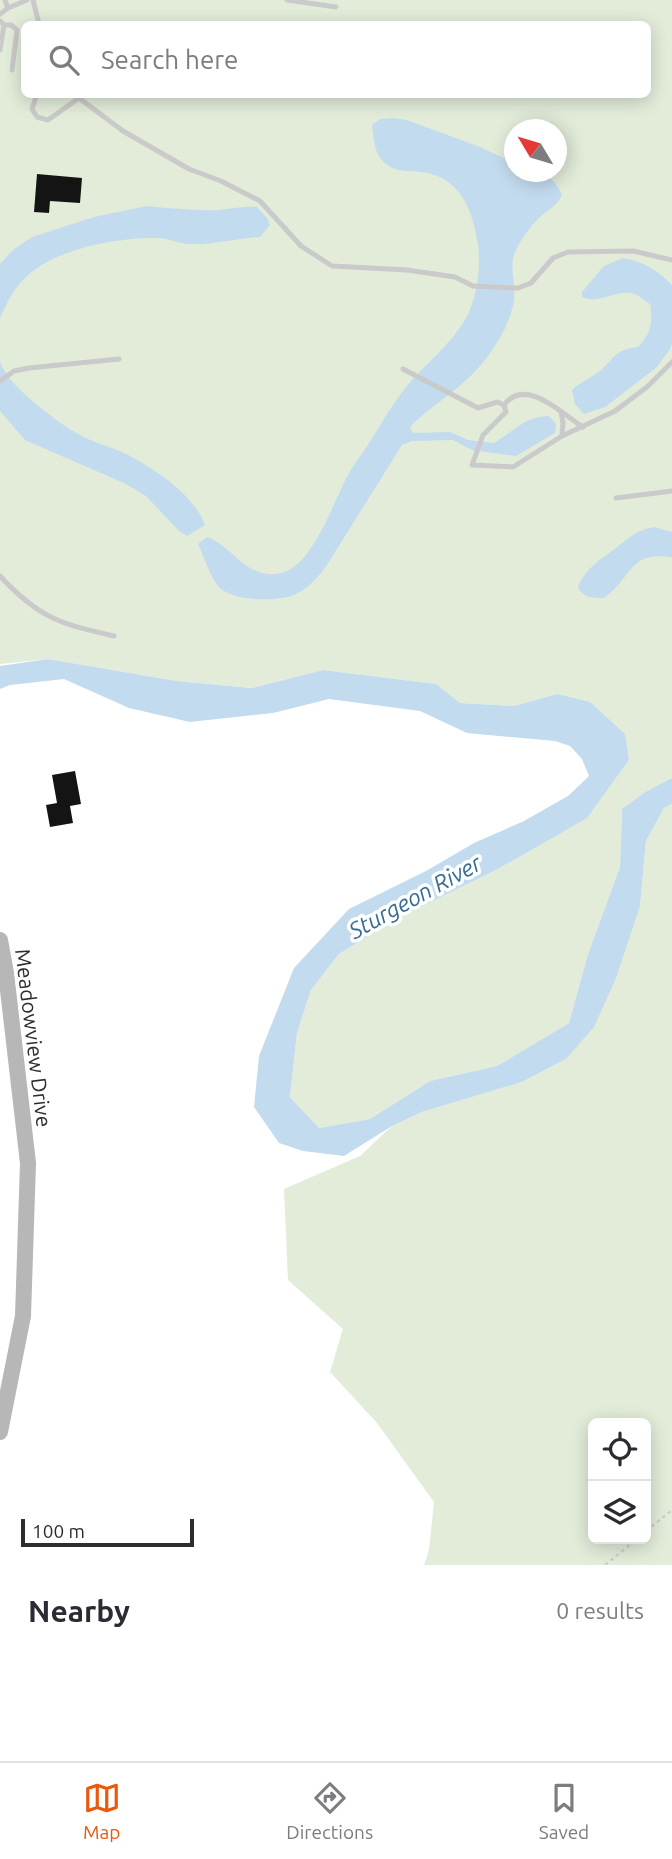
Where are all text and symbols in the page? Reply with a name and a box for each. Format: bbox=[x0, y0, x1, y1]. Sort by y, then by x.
search box bbox=[21, 21, 651, 98]
icon: search bbox=[45, 41, 83, 79]
text: Search here bbox=[101, 45, 238, 74]
north arrow bbox=[504, 119, 567, 182]
water label: Sturgeon River bbox=[343, 849, 486, 944]
street label: Meadowview Drive bbox=[11, 947, 57, 1128]
map controls bbox=[588, 1418, 651, 1544]
button: locate bbox=[588, 1418, 651, 1481]
button: layers bbox=[588, 1481, 651, 1544]
scale bar bbox=[21, 1516, 194, 1548]
text: 100 m bbox=[32, 1520, 85, 1542]
text: Nearby bbox=[28, 1594, 130, 1628]
text: 0 results bbox=[556, 1598, 644, 1623]
tab: Map bbox=[83, 1779, 121, 1843]
tab: Directions bbox=[286, 1779, 373, 1843]
tab: Saved bbox=[539, 1779, 589, 1843]

